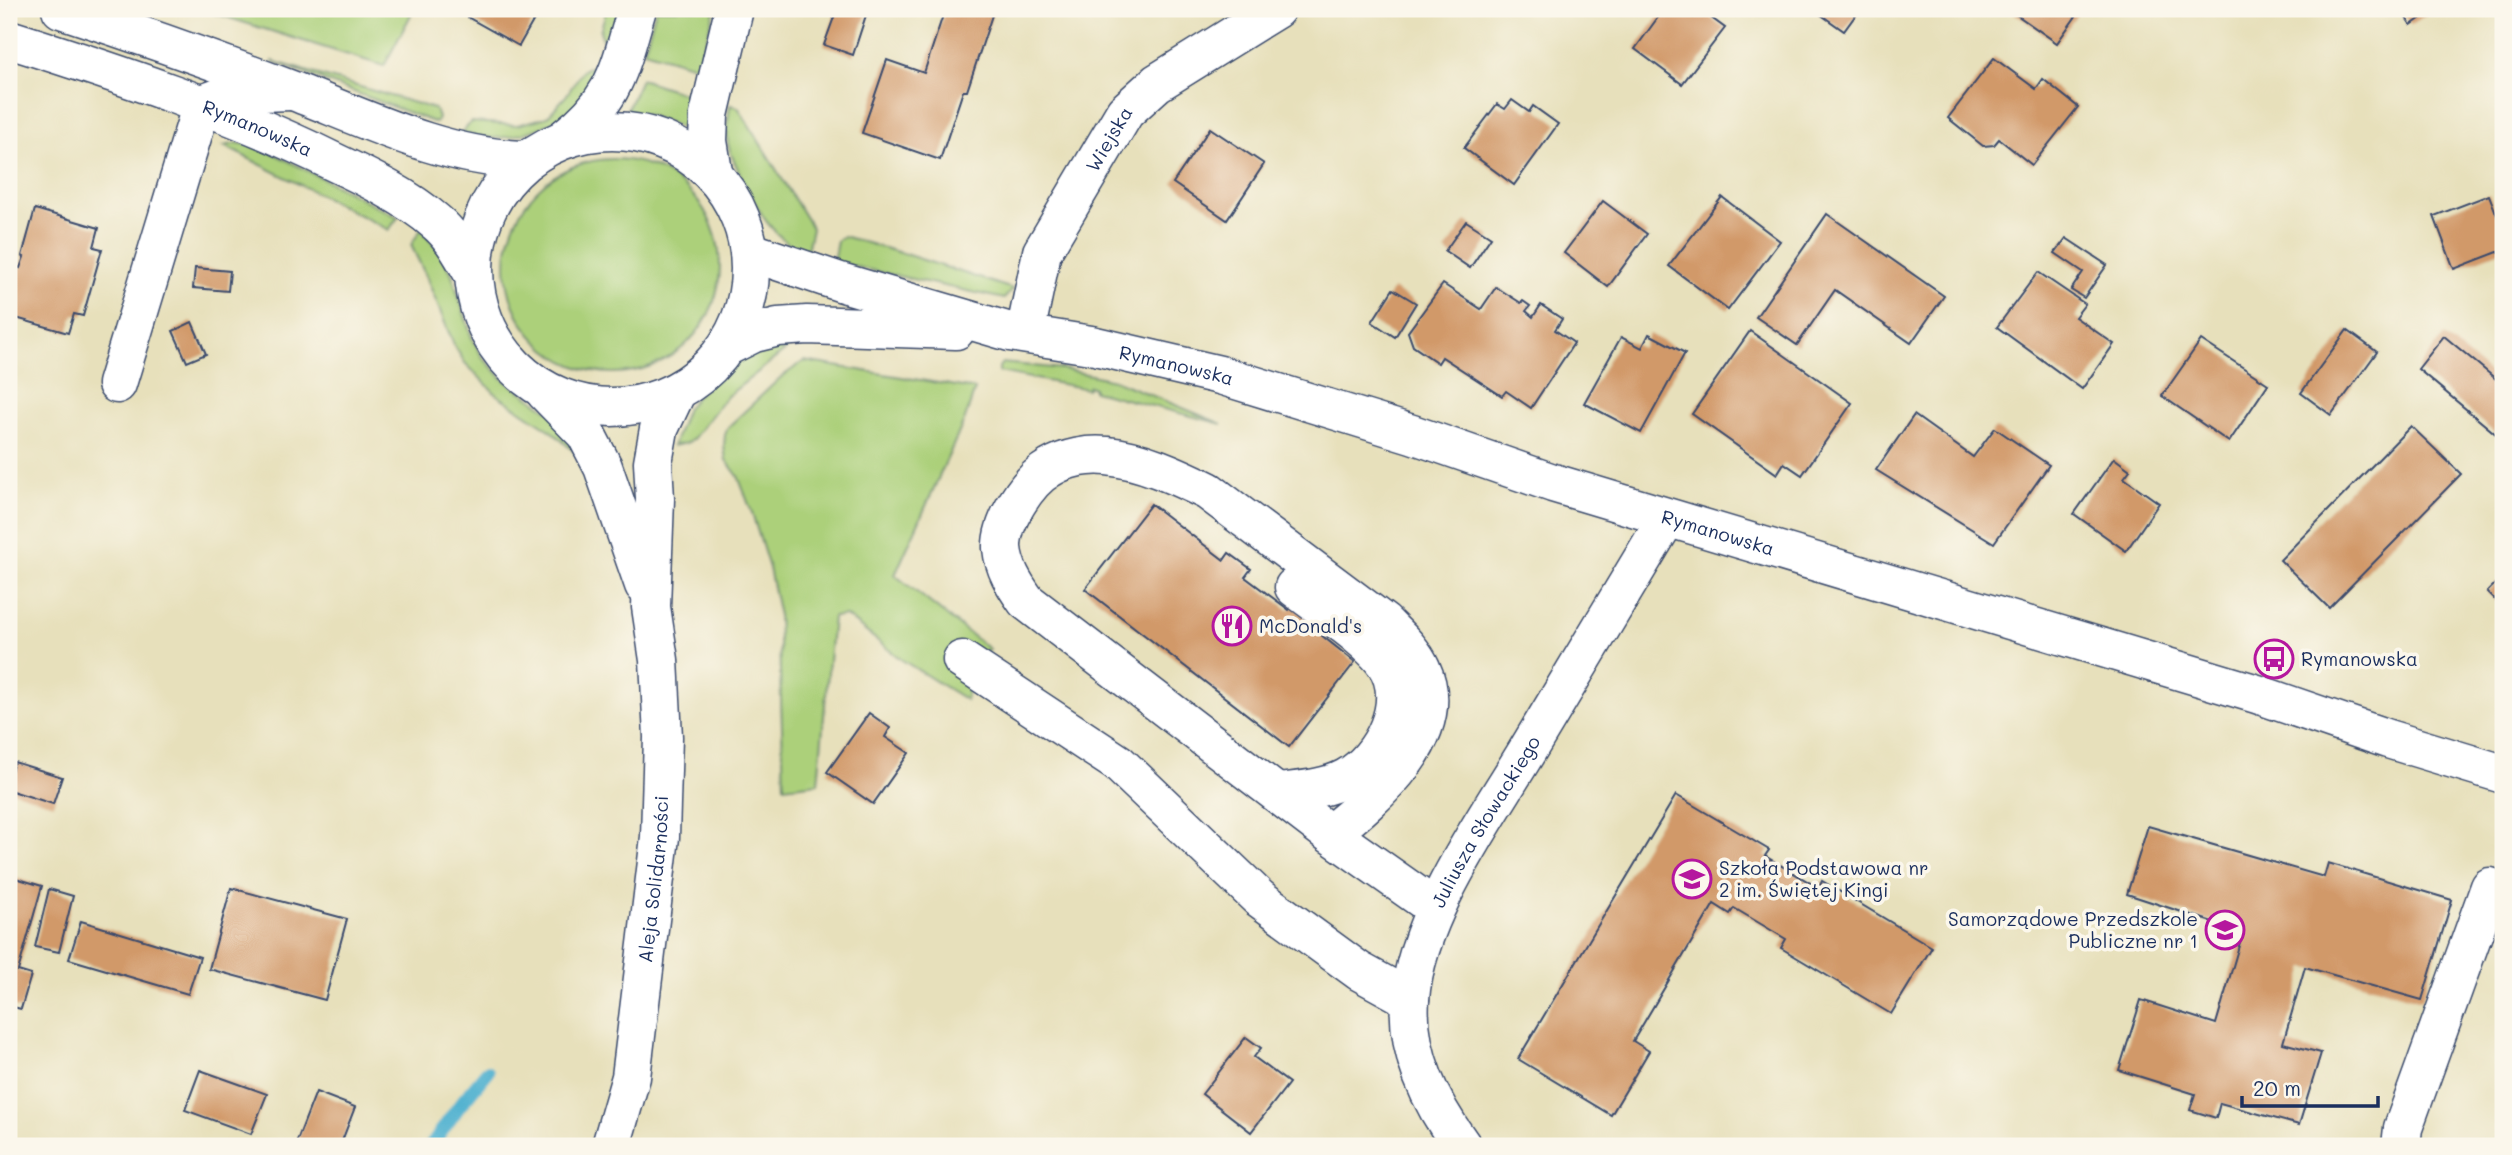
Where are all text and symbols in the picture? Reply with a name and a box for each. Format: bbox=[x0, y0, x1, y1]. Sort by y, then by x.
street label: Rymanowska bbox=[199, 93, 317, 162]
street label: Wiejska bbox=[1079, 102, 1138, 176]
street label: Rymanowska bbox=[1117, 339, 1237, 391]
street label: Rymanowska bbox=[1659, 503, 1778, 561]
restaurant icon: McDonald's bbox=[1211, 605, 1253, 647]
place label: McDonald's bbox=[1259, 613, 1362, 638]
bus stop icon: Rymanowska bbox=[2253, 638, 2295, 680]
place label: Rymanowska bbox=[2301, 646, 2418, 671]
street label: Juliusza Słowackiego bbox=[1425, 731, 1545, 911]
street label: Aleja Solidarności bbox=[632, 795, 673, 964]
place label: Szkoła Podstawowa nr 2 im. Świętej Kingi bbox=[1719, 855, 1929, 902]
school or university icon: Szkoła Podstawowa nr 2 im. Świętej Kingi bbox=[1671, 858, 1713, 900]
place label: Samorządowe Przedszkole Publiczne nr 1 bbox=[1948, 906, 2198, 953]
school or university icon: Samorządowe Przedszkole Publiczne nr 1 bbox=[2204, 909, 2246, 951]
scale bar bbox=[2242, 1064, 2379, 1108]
text: 20 m bbox=[2253, 1074, 2301, 1101]

